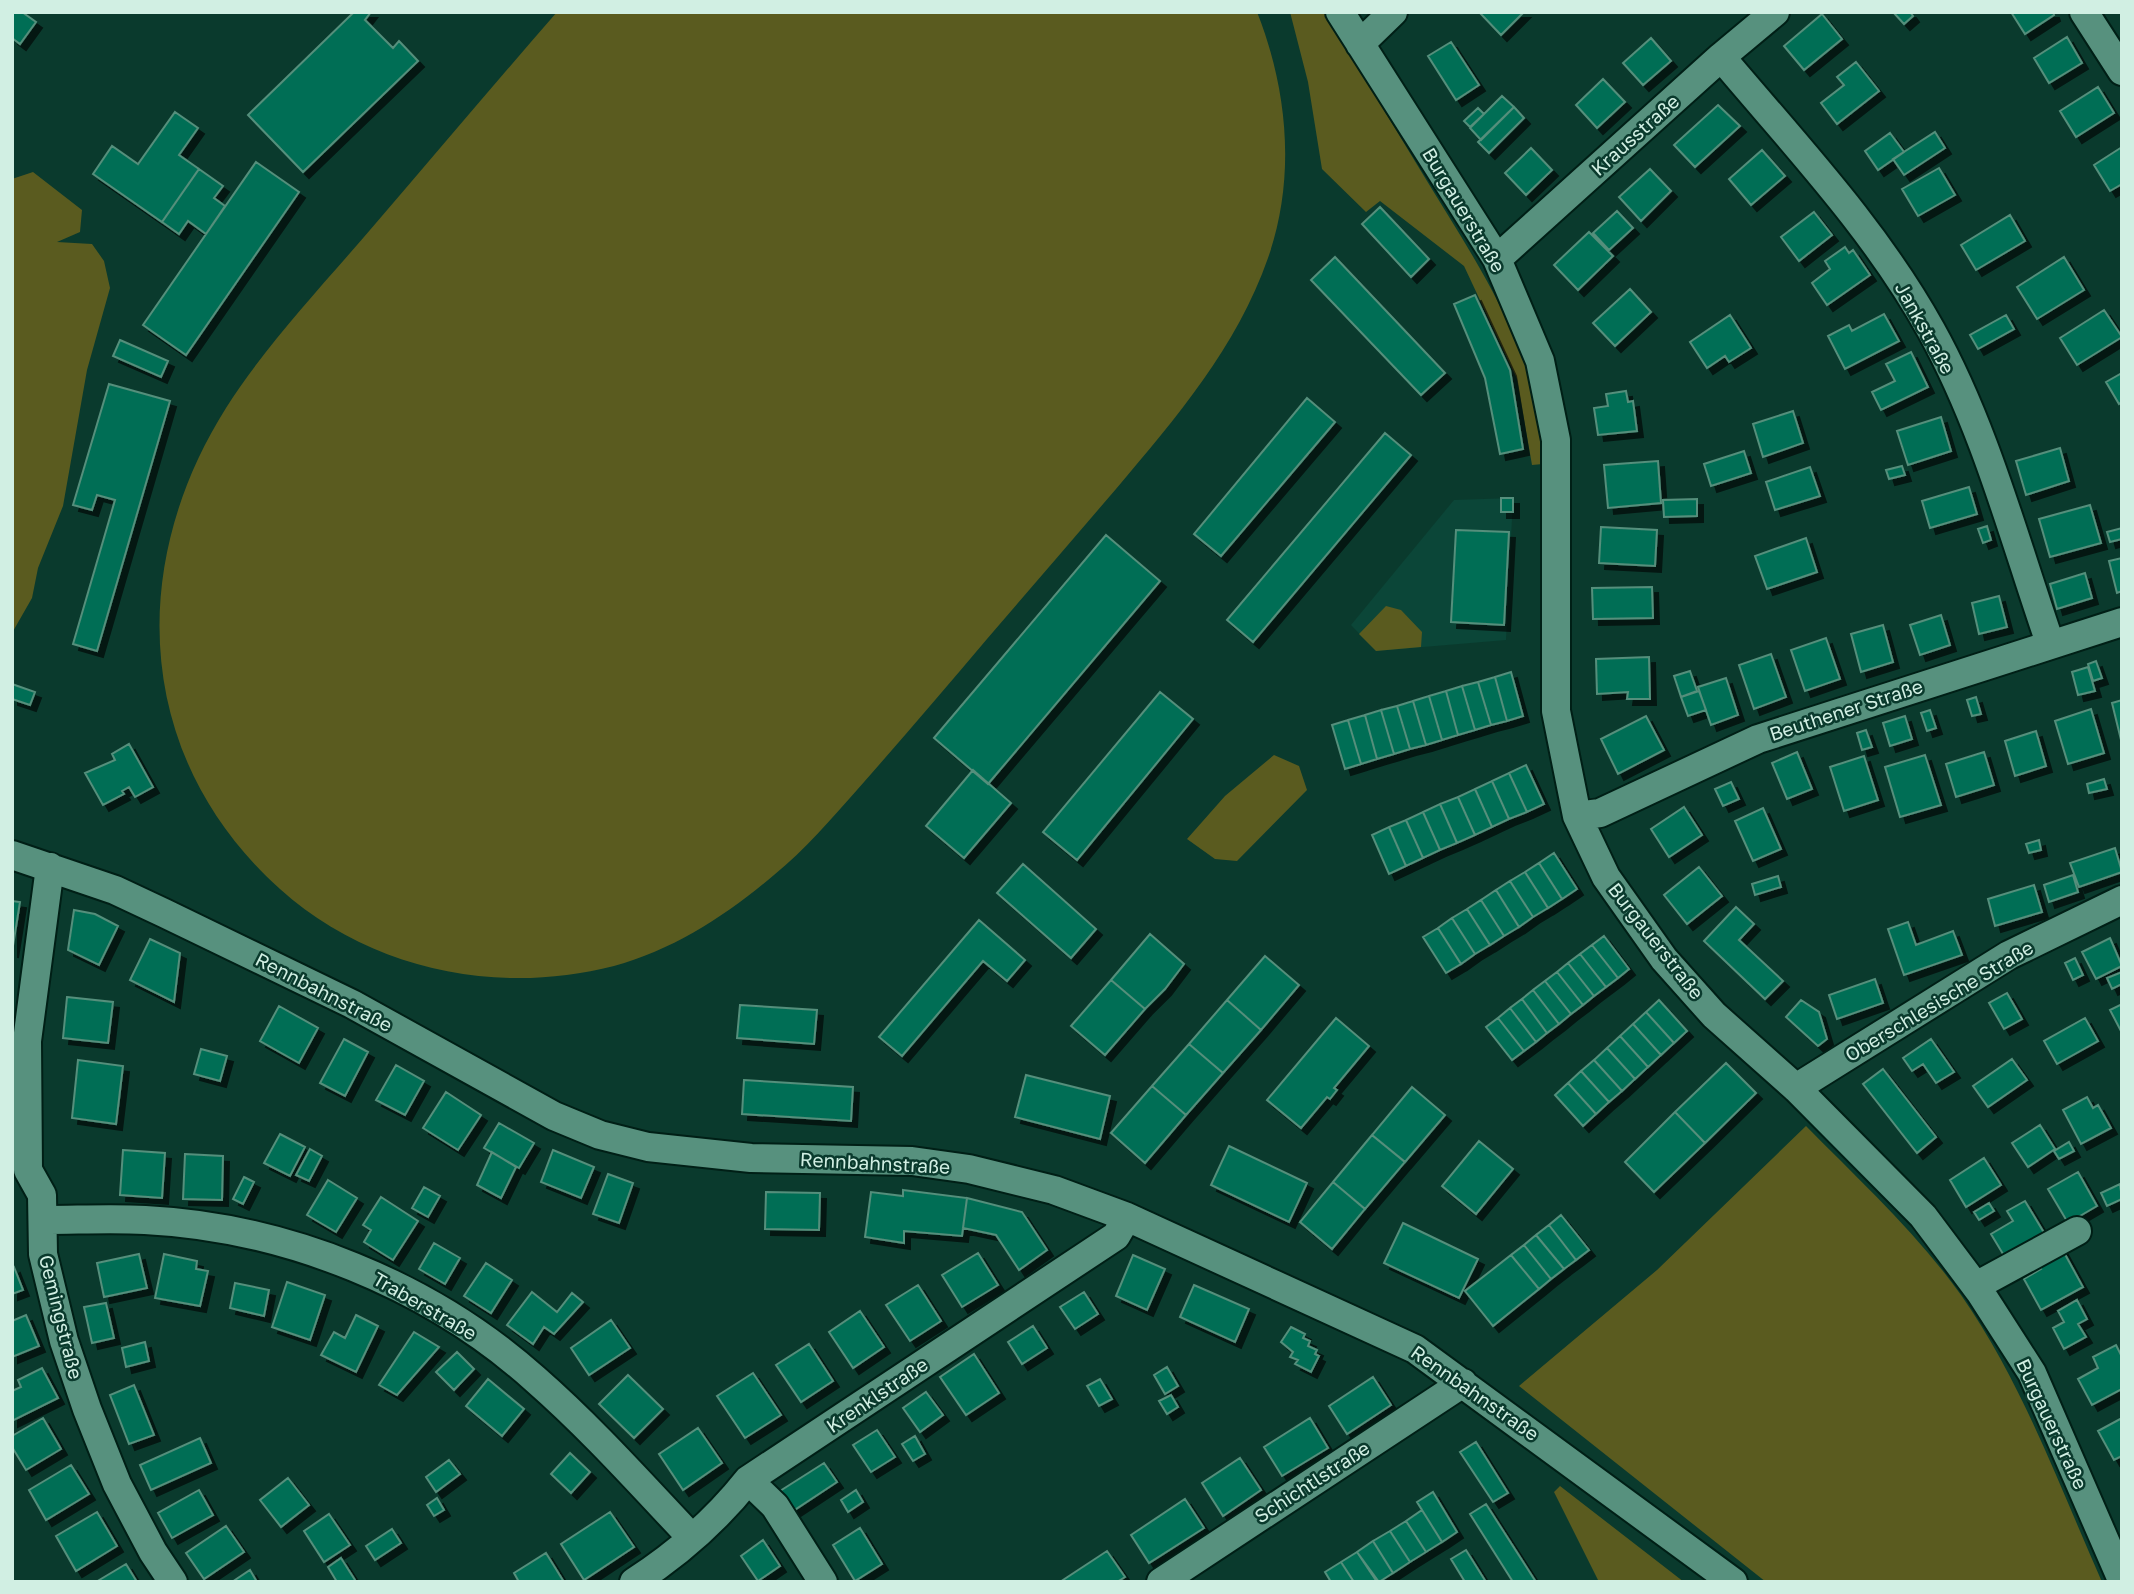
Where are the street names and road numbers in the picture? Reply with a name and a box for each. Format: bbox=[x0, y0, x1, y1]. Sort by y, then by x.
street label: Krausstraße bbox=[1586, 89, 1683, 180]
street label: Burgauerstraße bbox=[1418, 143, 1511, 276]
street label: Jankstraße bbox=[1891, 278, 1960, 378]
street label: Beuthener Straße bbox=[1766, 674, 1925, 745]
street label: Burgauerstraße bbox=[1604, 878, 1709, 1004]
street label: Oberschlesische Straße bbox=[1840, 935, 2037, 1066]
street label: Rennbahnstraße bbox=[252, 947, 397, 1036]
street label: Rennbahnstraße bbox=[799, 1147, 951, 1178]
street label: Gemingstraße bbox=[35, 1252, 88, 1381]
street label: Traberstraße bbox=[369, 1267, 481, 1344]
street label: Rennbahnstraße bbox=[1407, 1340, 1544, 1445]
street label: Krenklstraße bbox=[822, 1352, 932, 1437]
street label: Burgauerstraße bbox=[2012, 1355, 2093, 1493]
street label: Schichtlstraße bbox=[1250, 1436, 1374, 1527]

